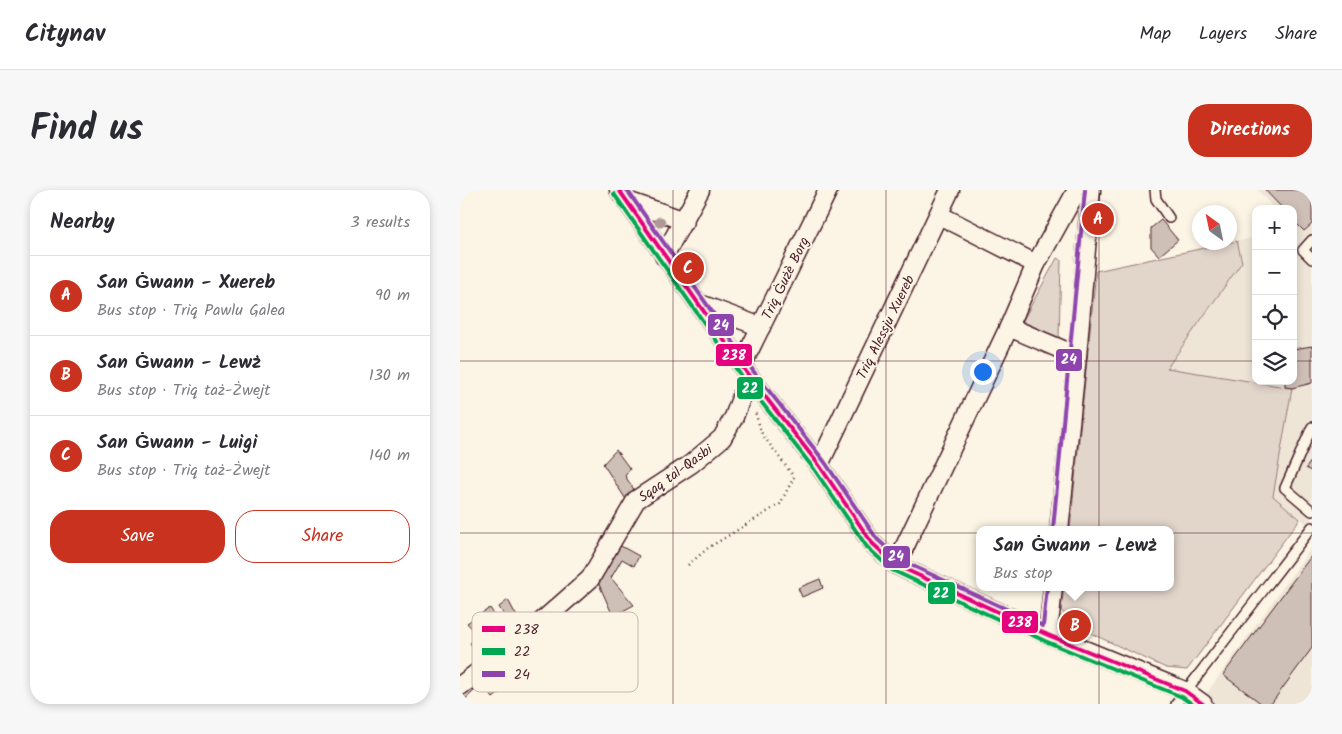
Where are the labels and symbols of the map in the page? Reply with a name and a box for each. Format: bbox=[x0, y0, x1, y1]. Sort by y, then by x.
pin: A bbox=[1082, 200, 1114, 238]
north arrow bbox=[1192, 205, 1237, 250]
street label: Triq Ġużè Borg bbox=[756, 233, 815, 324]
pin: C bbox=[672, 249, 704, 287]
street label: Triq Alessju Xuereb bbox=[851, 271, 921, 383]
line badge: 24 bbox=[707, 313, 735, 337]
text: 24 bbox=[713, 315, 729, 337]
line badge: 238 bbox=[715, 343, 753, 367]
text: 238 bbox=[722, 345, 747, 367]
line badge: 24 bbox=[1055, 348, 1083, 372]
text: 24 bbox=[1061, 349, 1077, 371]
your location bbox=[970, 359, 996, 385]
line badge: 22 bbox=[736, 376, 764, 400]
text: 22 bbox=[742, 378, 758, 400]
street label: Sqaq tal-Qasbi bbox=[634, 439, 718, 508]
line badge: 24 bbox=[882, 545, 911, 569]
text: 24 bbox=[888, 546, 904, 568]
line badge: 22 bbox=[927, 581, 956, 605]
text: 22 bbox=[933, 583, 949, 605]
pin: B bbox=[1059, 607, 1091, 645]
line badge: 238 bbox=[1001, 610, 1039, 634]
legend bbox=[472, 612, 638, 692]
text: 238 bbox=[1008, 612, 1033, 634]
text: 238 bbox=[514, 619, 539, 641]
text: 22 bbox=[514, 641, 530, 663]
text: 24 bbox=[514, 664, 530, 686]

